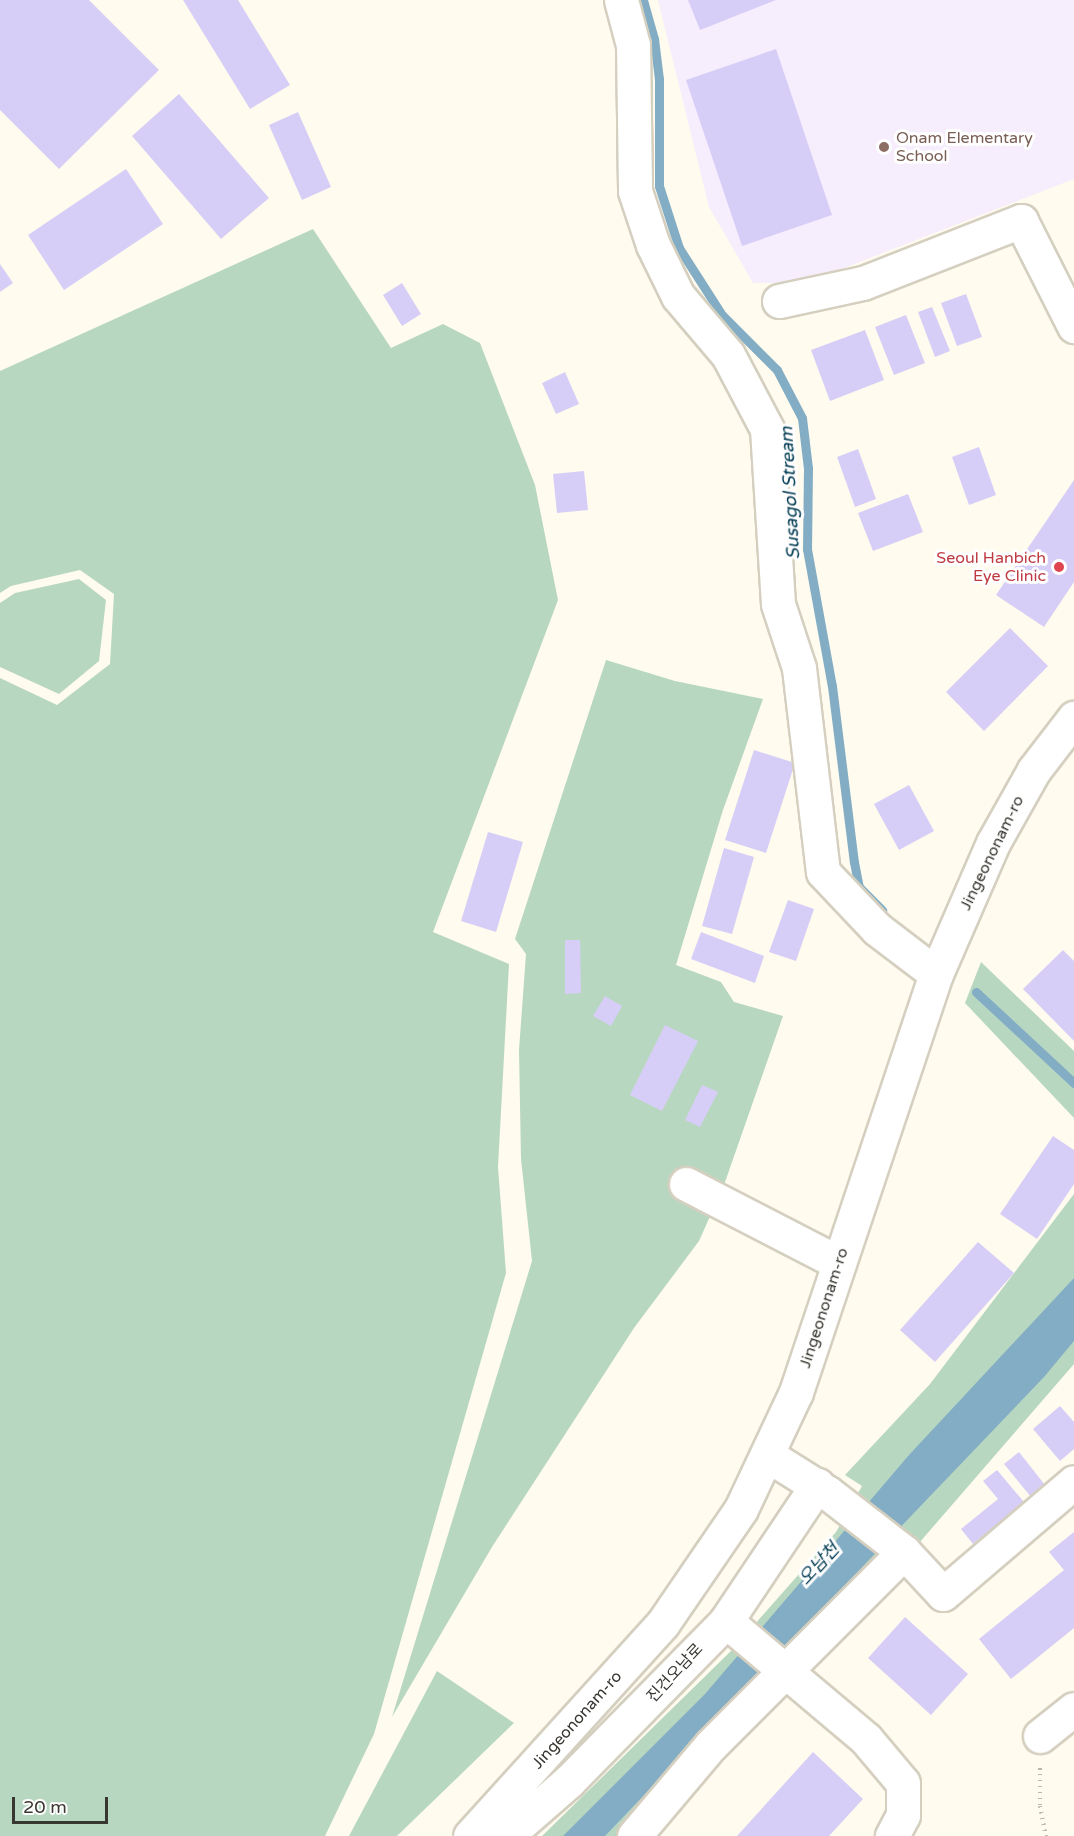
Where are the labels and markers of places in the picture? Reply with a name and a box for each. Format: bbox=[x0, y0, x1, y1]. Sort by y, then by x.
place label: Onam Elementary School bbox=[896, 128, 1033, 166]
marker: Onam Elementary School bbox=[877, 140, 891, 154]
place label: Seoul Hanbich Eye Clinic bbox=[936, 548, 1046, 586]
marker: Seoul Hanbich Eye Clinic bbox=[1050, 558, 1068, 576]

